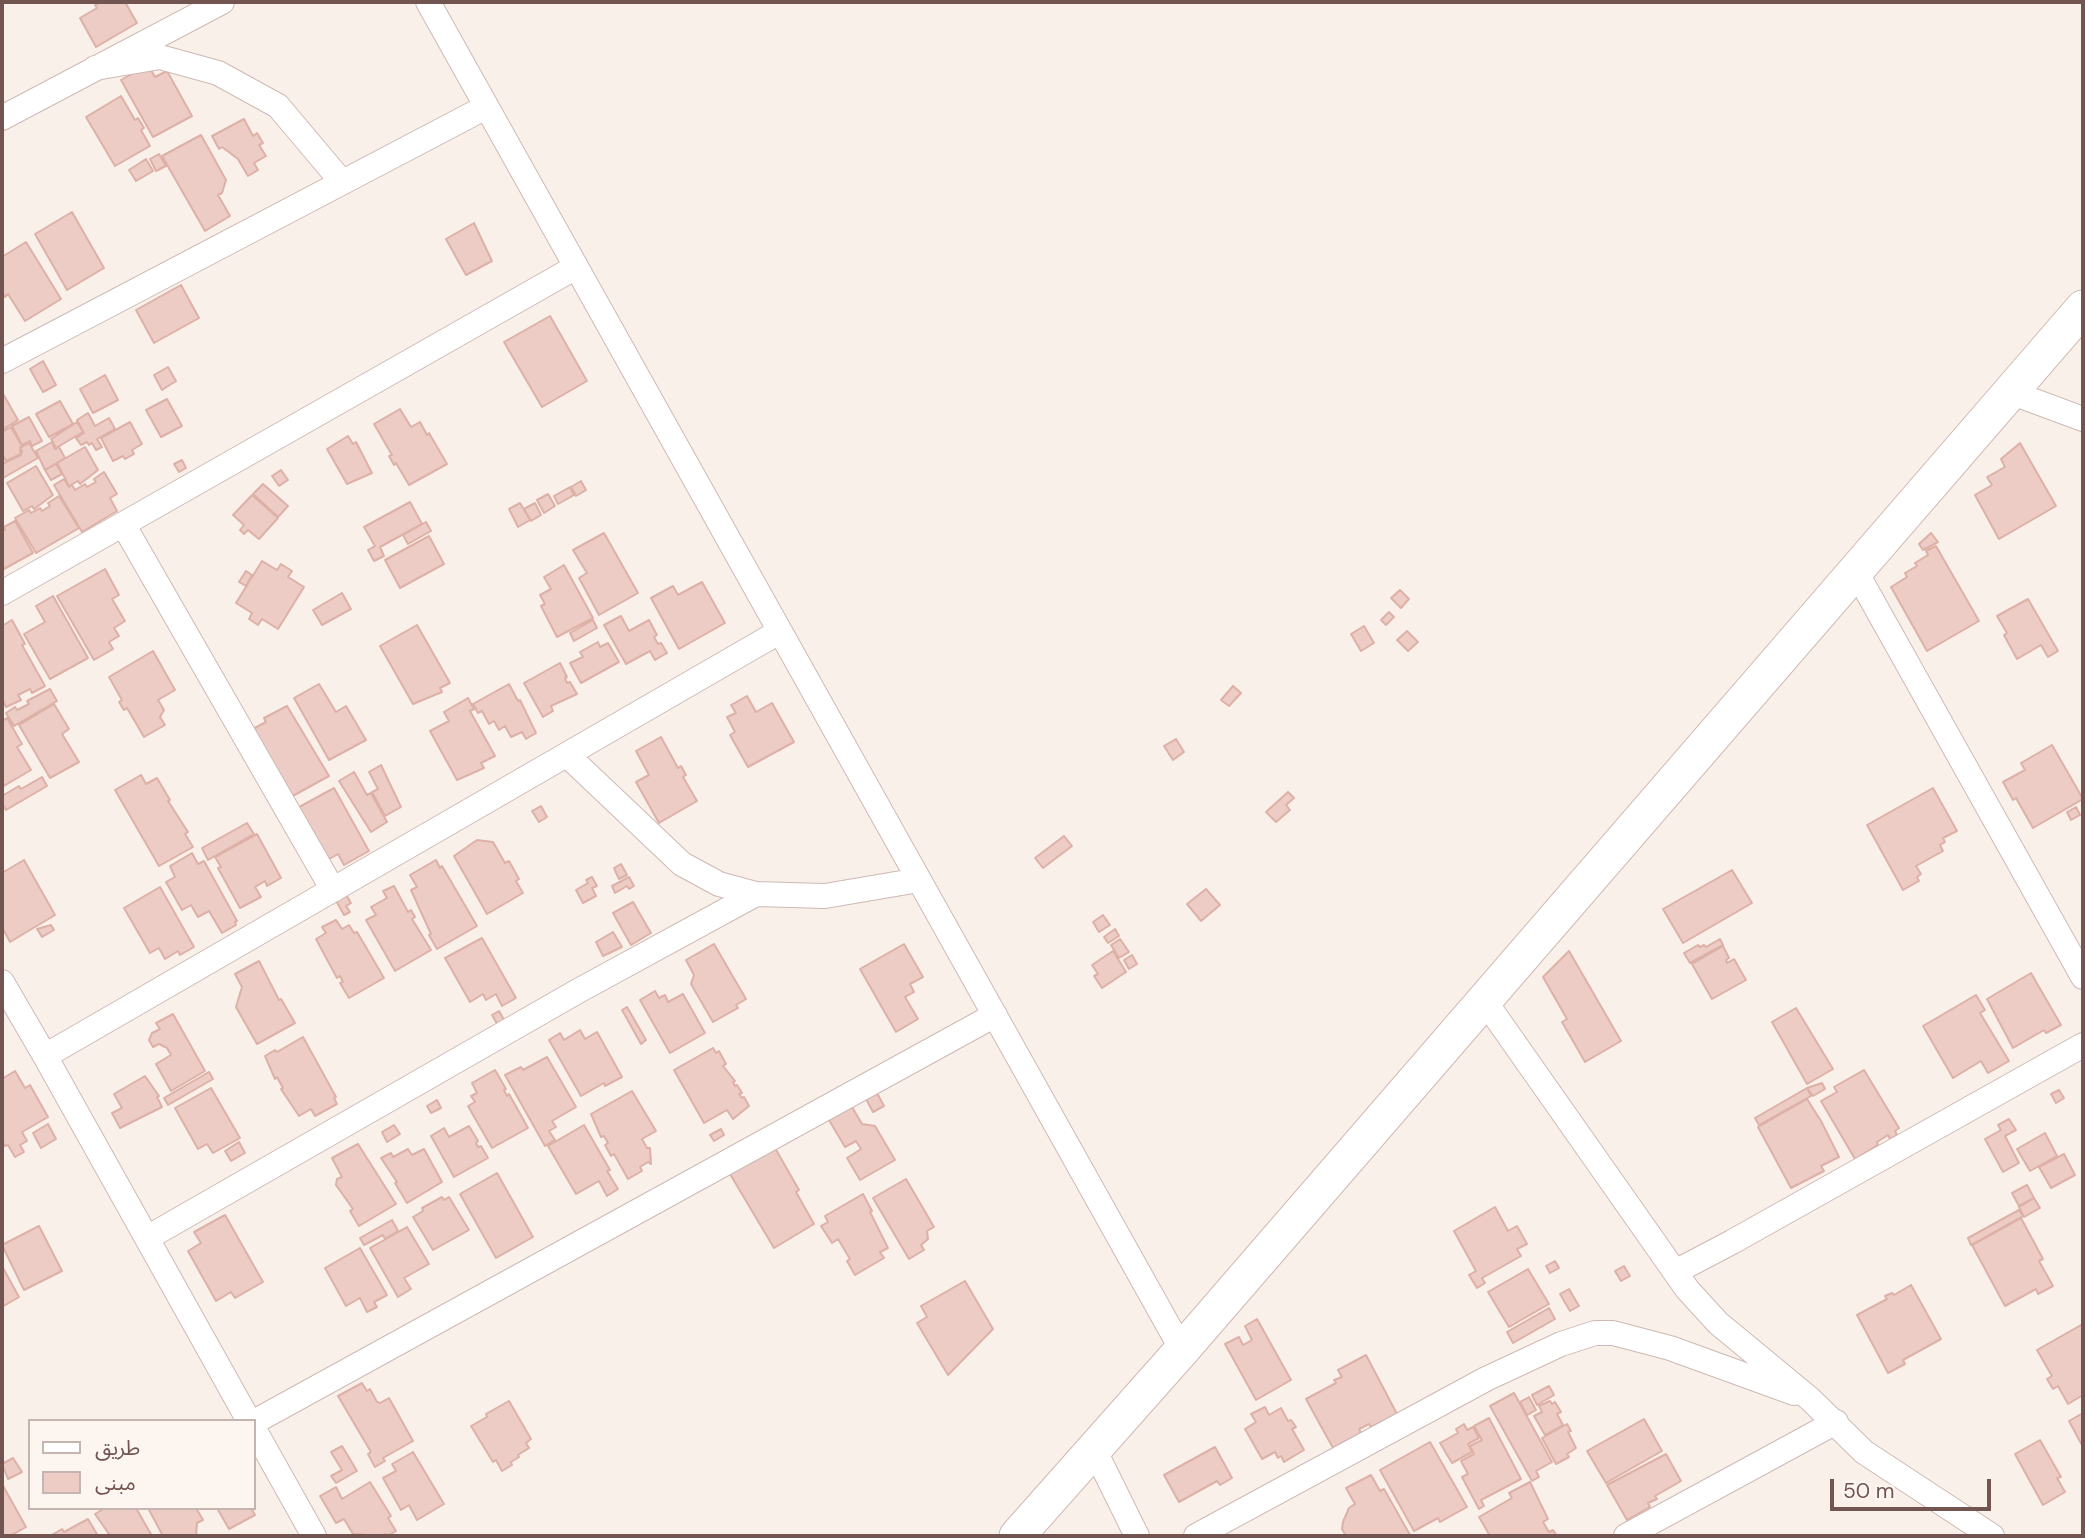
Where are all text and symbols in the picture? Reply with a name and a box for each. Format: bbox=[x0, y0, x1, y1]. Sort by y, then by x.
legend bbox=[28, 1419, 256, 1510]
text: طريق bbox=[95, 1434, 140, 1462]
scale bar bbox=[1833, 1464, 1994, 1508]
text: مبنى bbox=[95, 1469, 136, 1497]
text: 50 m bbox=[1843, 1477, 1894, 1505]

